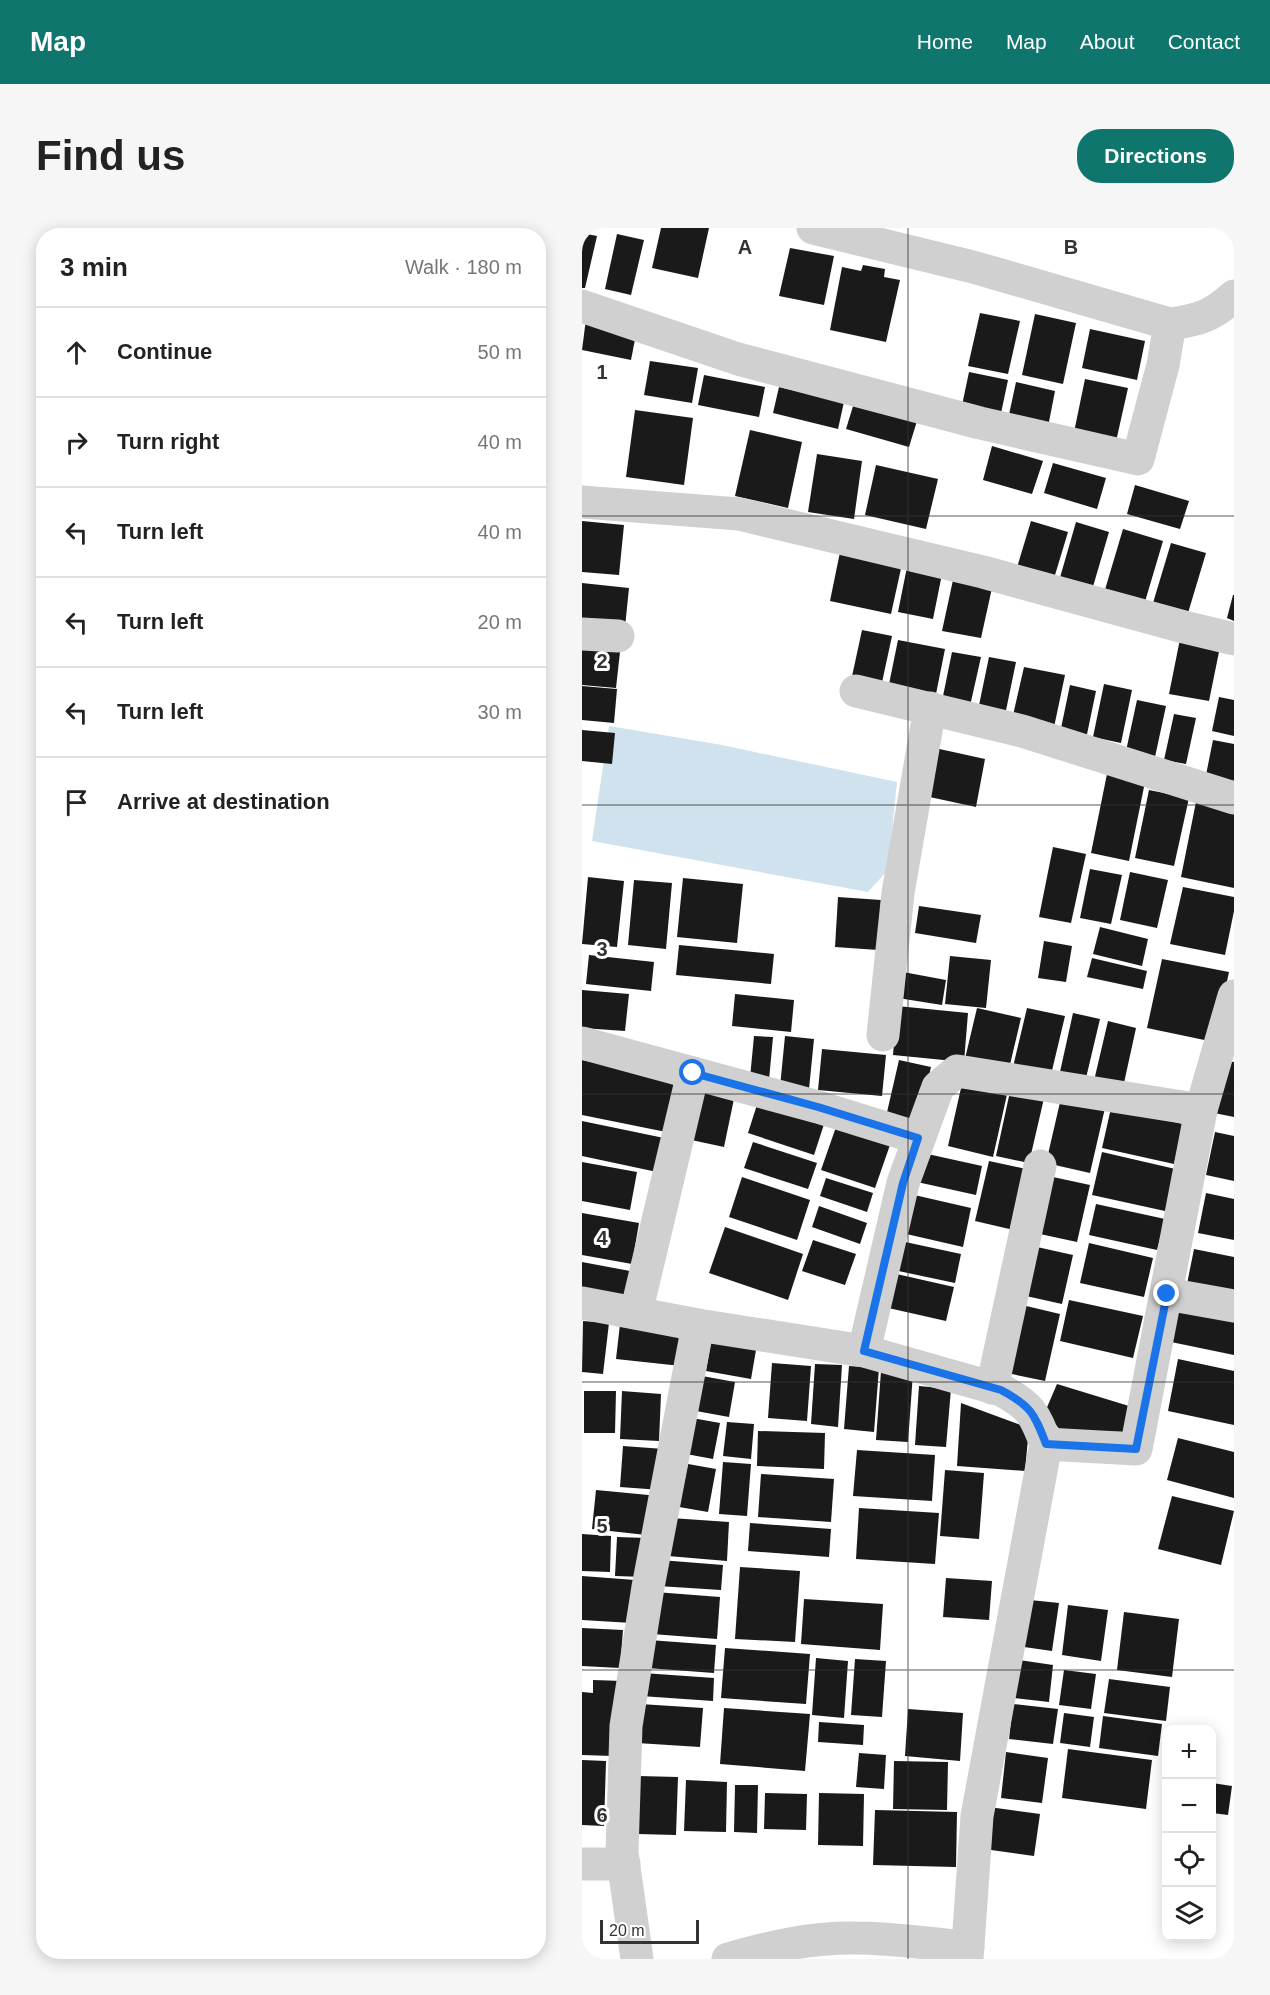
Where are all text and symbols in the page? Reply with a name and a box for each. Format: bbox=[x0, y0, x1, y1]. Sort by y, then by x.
text: Map bbox=[30, 26, 86, 57]
text: Home bbox=[917, 30, 973, 53]
text: Map bbox=[1006, 30, 1047, 53]
text: About bbox=[1080, 30, 1135, 53]
text: Contact bbox=[1168, 30, 1240, 53]
button: Directions bbox=[1077, 129, 1234, 183]
text: Find us bbox=[36, 132, 185, 179]
text: A bbox=[738, 236, 752, 258]
text: B bbox=[1064, 236, 1078, 258]
text: 3 min bbox=[60, 252, 128, 282]
text: Walk · 180 m bbox=[405, 256, 522, 278]
icon: ahead bbox=[60, 336, 93, 369]
text: Continue bbox=[117, 339, 212, 364]
text: 50 m bbox=[478, 341, 522, 363]
text: 1 bbox=[596, 361, 608, 383]
icon: right bbox=[60, 426, 93, 459]
text: Turn right bbox=[117, 429, 219, 454]
text: 40 m bbox=[478, 431, 522, 453]
icon: left bbox=[60, 516, 93, 549]
text: Turn left bbox=[117, 519, 203, 544]
text: 40 m bbox=[478, 521, 522, 543]
icon: left bbox=[60, 606, 93, 639]
text: Turn left bbox=[117, 609, 203, 634]
text: 20 m bbox=[478, 611, 522, 633]
text: 2 bbox=[596, 650, 608, 672]
icon: left bbox=[60, 696, 93, 729]
text: Turn left bbox=[117, 699, 203, 724]
text: 30 m bbox=[478, 701, 522, 723]
icon: arrive bbox=[60, 786, 93, 819]
text: Arrive at destination bbox=[117, 789, 330, 814]
text: 3 bbox=[596, 938, 608, 960]
route start bbox=[679, 1059, 705, 1085]
text: 4 bbox=[596, 1227, 608, 1249]
route end bbox=[1153, 1280, 1179, 1306]
text: 5 bbox=[596, 1515, 608, 1537]
map controls bbox=[1162, 1725, 1216, 1941]
button: + bbox=[1162, 1725, 1216, 1779]
button: − bbox=[1162, 1779, 1216, 1833]
text: 6 bbox=[596, 1804, 608, 1826]
button: locate bbox=[1162, 1833, 1216, 1887]
button: layers bbox=[1162, 1887, 1216, 1941]
scale bar bbox=[600, 1917, 699, 1944]
text: 20 m bbox=[609, 1922, 645, 1939]

